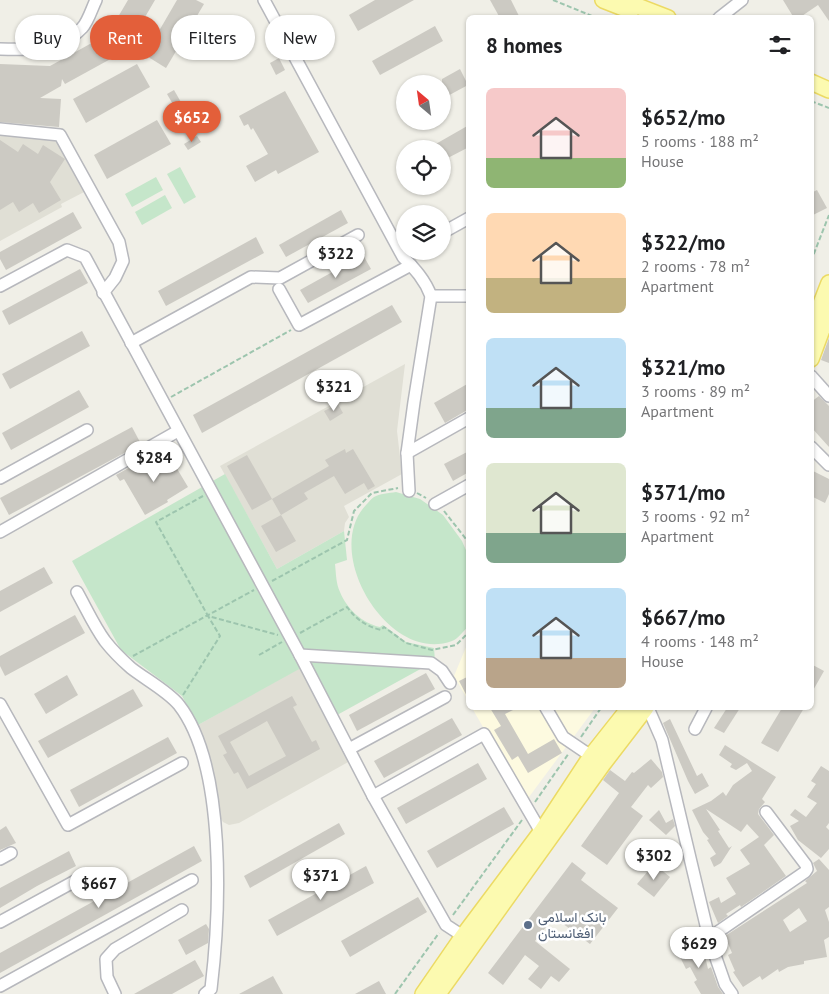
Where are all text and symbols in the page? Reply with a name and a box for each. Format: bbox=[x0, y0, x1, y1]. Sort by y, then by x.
chip: Buy bbox=[15, 15, 80, 60]
chip: Rent bbox=[90, 15, 161, 60]
chip: Filters bbox=[171, 15, 255, 60]
chip: New bbox=[265, 15, 335, 60]
icon: filters bbox=[766, 31, 794, 59]
text: 8 homes bbox=[486, 32, 562, 59]
north arrow bbox=[396, 75, 451, 130]
map controls bbox=[396, 75, 451, 260]
pin: $652 bbox=[162, 100, 222, 143]
text: $652/mo bbox=[641, 104, 725, 131]
text: $652 bbox=[174, 107, 210, 127]
icon: home bbox=[526, 108, 586, 168]
text: 5 rooms · 188 m² bbox=[641, 131, 759, 151]
button: locate bbox=[396, 140, 451, 195]
text: House bbox=[641, 151, 684, 171]
button: layers bbox=[396, 205, 451, 260]
text: $322/mo bbox=[641, 229, 725, 256]
icon: home bbox=[526, 233, 586, 293]
pin: $322 bbox=[306, 236, 366, 279]
text: $322 bbox=[318, 243, 354, 263]
text: 2 rooms · 78 m² bbox=[641, 256, 750, 276]
text: Apartment bbox=[641, 276, 714, 296]
text: $321/mo bbox=[641, 354, 725, 381]
icon: home bbox=[526, 358, 586, 418]
pin: $321 bbox=[304, 370, 364, 412]
text: $321 bbox=[316, 376, 352, 396]
text: 3 rooms · 89 m² bbox=[641, 381, 750, 401]
text: Apartment bbox=[641, 401, 714, 421]
pin: $284 bbox=[124, 440, 184, 483]
text: $284 bbox=[136, 447, 172, 467]
text: $371/mo bbox=[641, 479, 725, 506]
icon: home bbox=[526, 483, 586, 543]
text: 3 rooms · 92 m² bbox=[641, 506, 750, 526]
text: Apartment bbox=[641, 526, 714, 546]
text: $667/mo bbox=[641, 604, 725, 631]
icon: home bbox=[526, 608, 586, 668]
text: 4 rooms · 148 m² bbox=[641, 631, 759, 651]
text: House bbox=[641, 651, 684, 671]
pin: $302 bbox=[624, 838, 684, 881]
text: $302 bbox=[636, 845, 672, 865]
pin: $371 bbox=[291, 858, 351, 901]
text: $371 bbox=[303, 865, 339, 885]
pin: $667 bbox=[69, 866, 129, 909]
text: $667 bbox=[81, 873, 117, 893]
place label: بانک اسلامی افغانستان bbox=[538, 908, 606, 942]
marker: بانک اسلامی افغانستان bbox=[522, 919, 534, 931]
pin: $629 bbox=[669, 926, 729, 969]
text: $629 bbox=[681, 933, 717, 953]

